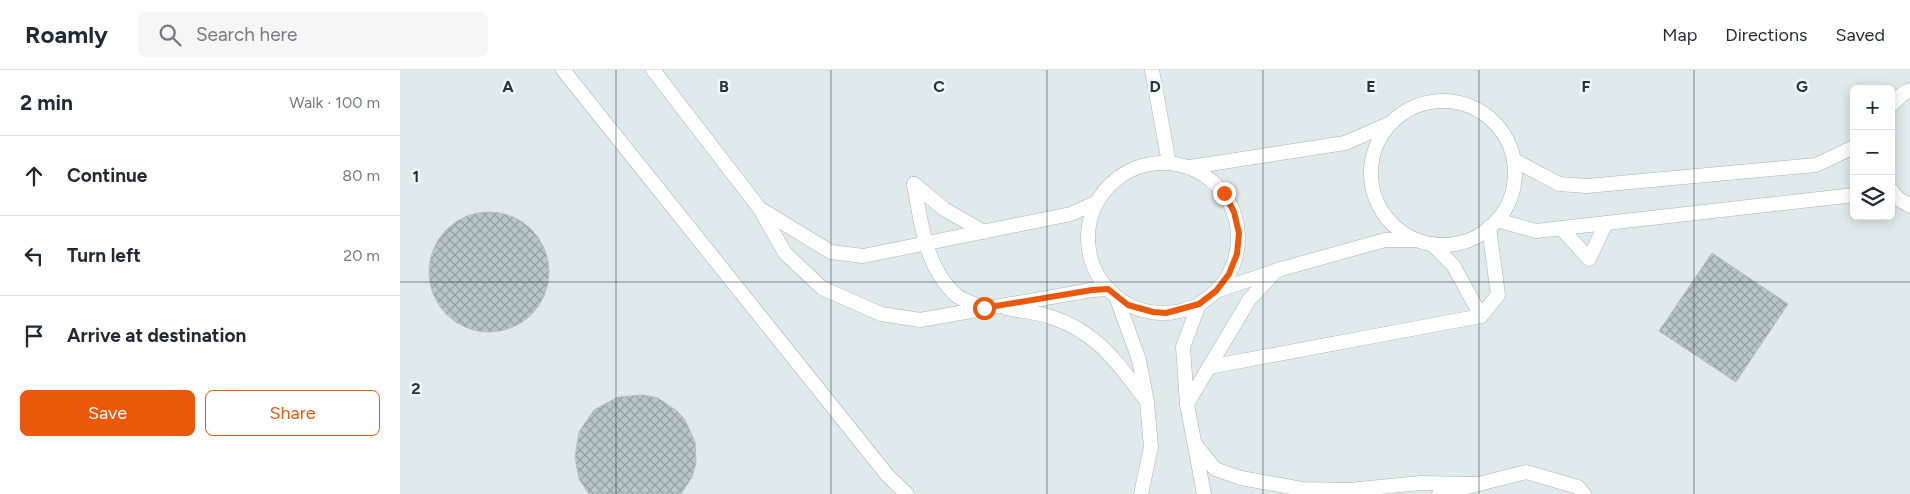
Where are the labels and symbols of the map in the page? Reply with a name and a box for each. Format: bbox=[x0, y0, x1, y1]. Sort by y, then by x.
text: A bbox=[502, 77, 514, 96]
text: B bbox=[719, 77, 729, 96]
text: C bbox=[933, 77, 945, 96]
text: D bbox=[1149, 77, 1161, 96]
text: E bbox=[1366, 77, 1376, 96]
text: F bbox=[1582, 77, 1591, 96]
text: G bbox=[1796, 77, 1808, 96]
text: 1 bbox=[413, 167, 419, 186]
route end bbox=[1213, 182, 1236, 205]
route start bbox=[973, 297, 996, 320]
text: 2 bbox=[411, 379, 421, 398]

